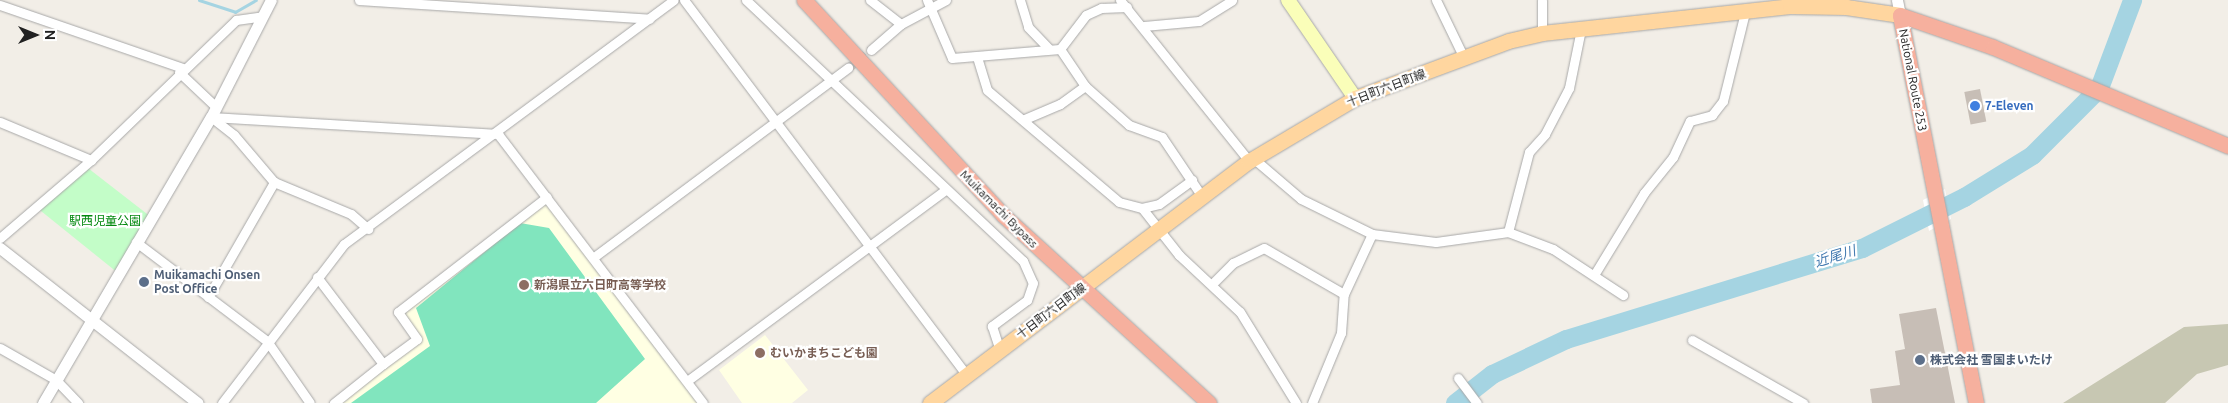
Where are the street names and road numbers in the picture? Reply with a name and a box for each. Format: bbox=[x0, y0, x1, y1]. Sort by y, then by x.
street label: National Route 253 bbox=[1896, 28, 1930, 132]
street label: 十日町六日町線 bbox=[1344, 66, 1428, 110]
street label: Muikamachi Bypass bbox=[957, 167, 1041, 251]
street label: 十日町六日町線 bbox=[1013, 280, 1089, 342]

